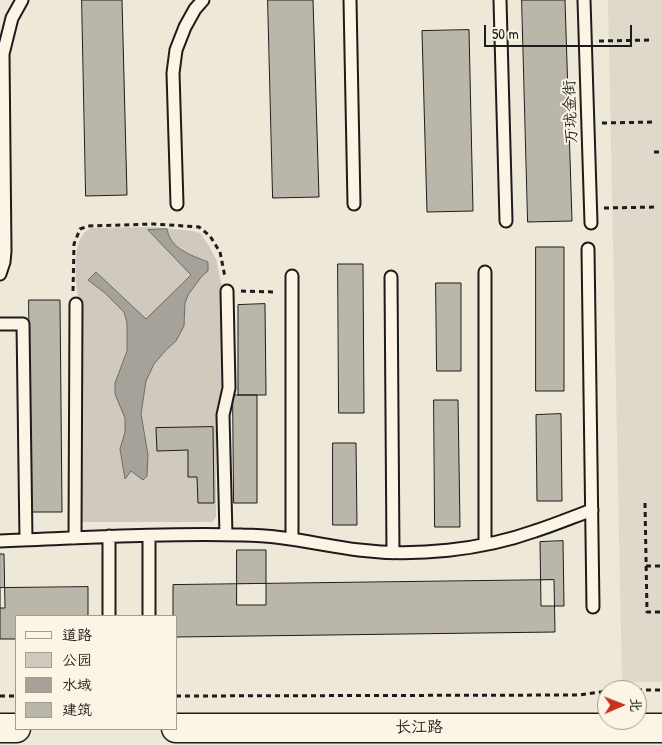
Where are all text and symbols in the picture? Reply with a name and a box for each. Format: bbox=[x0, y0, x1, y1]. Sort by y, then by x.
scale bar bbox=[487, 15, 634, 47]
text: 50 m bbox=[492, 23, 519, 44]
street label: 万珑金街 bbox=[560, 80, 582, 144]
legend bbox=[15, 615, 178, 730]
text: 道路 bbox=[62, 624, 92, 645]
text: 公园 bbox=[62, 649, 92, 670]
text: 水域 bbox=[62, 674, 92, 695]
north arrow bbox=[597, 680, 647, 730]
text: 北 bbox=[627, 698, 646, 712]
text: 建筑 bbox=[62, 699, 92, 720]
street label: 长江路 bbox=[395, 718, 443, 738]

